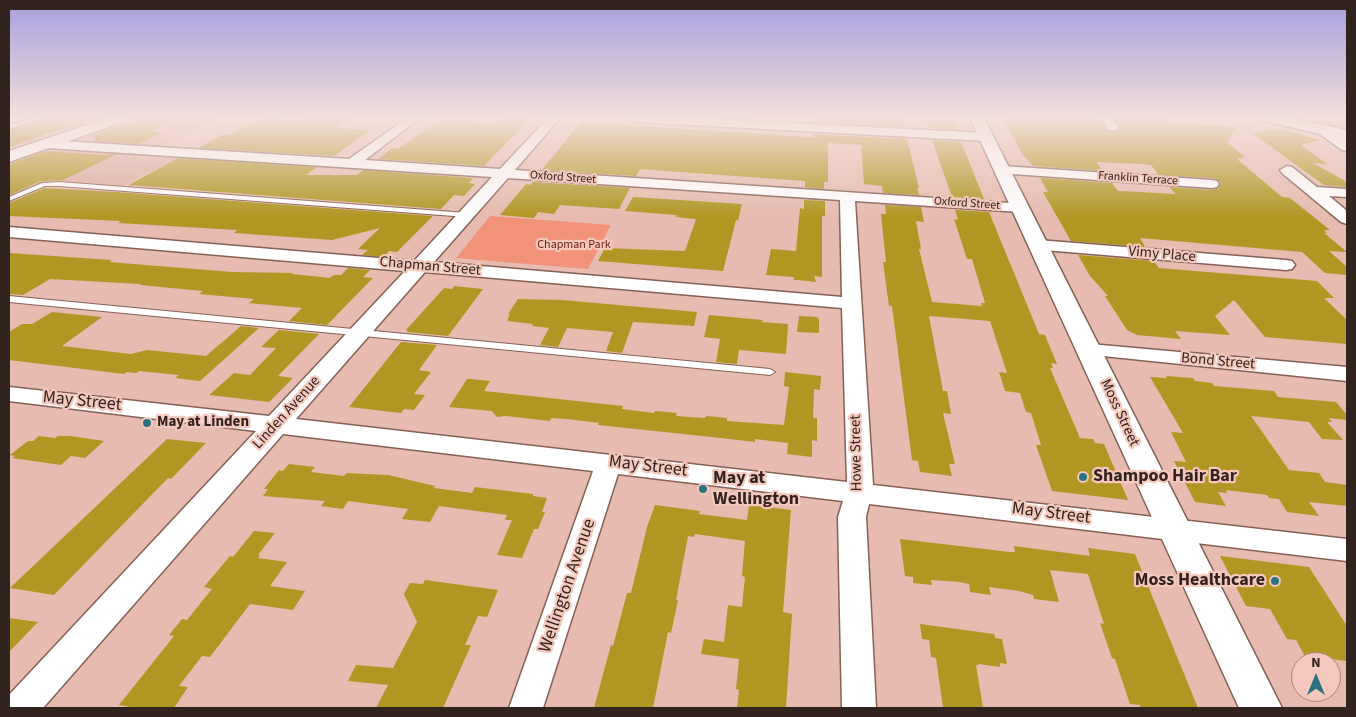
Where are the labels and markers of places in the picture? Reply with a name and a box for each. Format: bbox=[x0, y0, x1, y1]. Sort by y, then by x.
place label: May at Linden bbox=[157, 414, 249, 432]
marker: May at Linden bbox=[141, 417, 153, 429]
place label: Shampoo Hair Bar bbox=[1093, 466, 1237, 488]
place label: May at Wellington bbox=[713, 468, 799, 510]
marker: Shampoo Hair Bar bbox=[1077, 471, 1089, 483]
marker: May at Wellington bbox=[697, 483, 709, 495]
place label: Moss Healthcare bbox=[1135, 570, 1265, 592]
marker: Moss Healthcare bbox=[1269, 575, 1281, 587]

